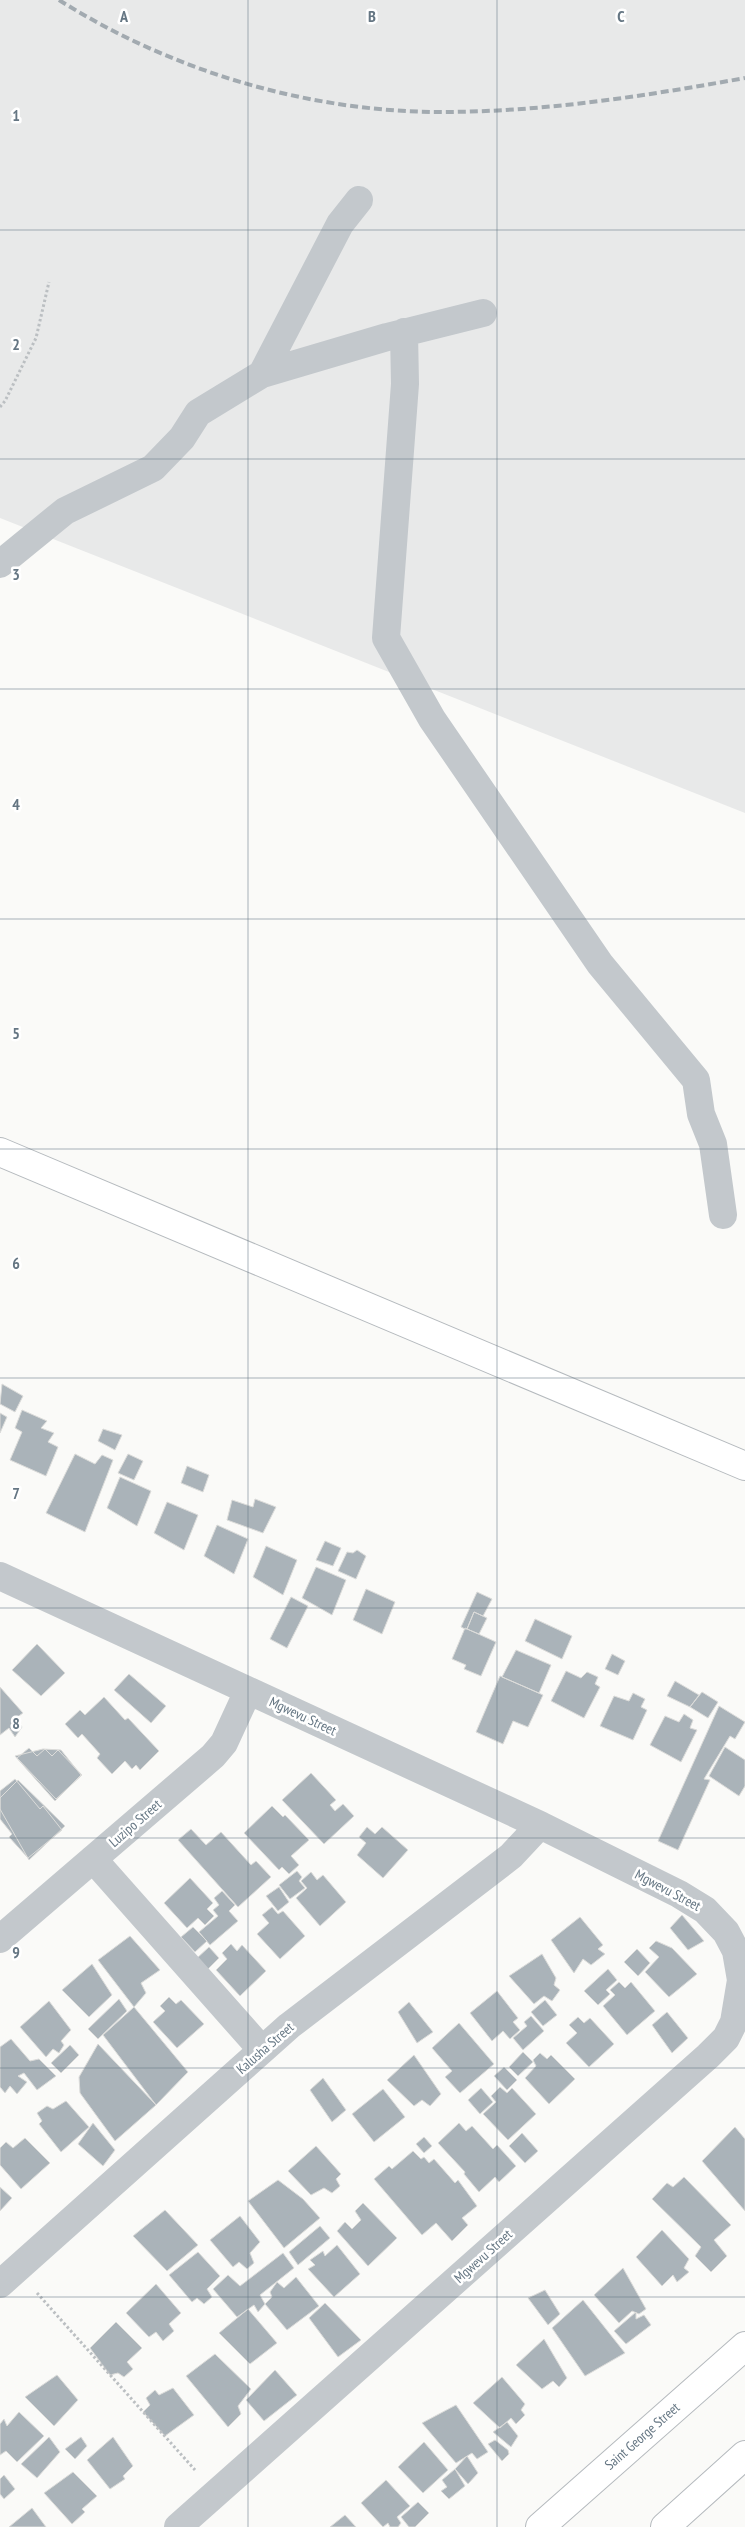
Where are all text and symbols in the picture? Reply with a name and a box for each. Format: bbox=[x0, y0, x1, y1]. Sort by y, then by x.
text: A bbox=[119, 6, 129, 26]
text: B bbox=[368, 6, 376, 26]
text: C bbox=[617, 6, 625, 26]
text: 1 bbox=[12, 105, 20, 125]
text: 2 bbox=[12, 334, 20, 354]
text: 3 bbox=[12, 564, 20, 584]
text: 4 bbox=[12, 794, 20, 814]
text: 5 bbox=[12, 1023, 20, 1043]
text: 6 bbox=[12, 1253, 20, 1273]
text: 7 bbox=[12, 1483, 20, 1503]
street label: Mgwevu Street bbox=[267, 1693, 340, 1739]
text: 8 bbox=[12, 1713, 20, 1733]
street label: Luzipo Street bbox=[105, 1795, 165, 1851]
street label: Mgwevu Street bbox=[632, 1865, 704, 1915]
text: 9 bbox=[12, 1942, 20, 1962]
street label: Kalusha Street bbox=[233, 2018, 297, 2078]
street label: Mgwevu Street bbox=[450, 2225, 516, 2287]
street label: Saint George Street bbox=[601, 2398, 683, 2474]

